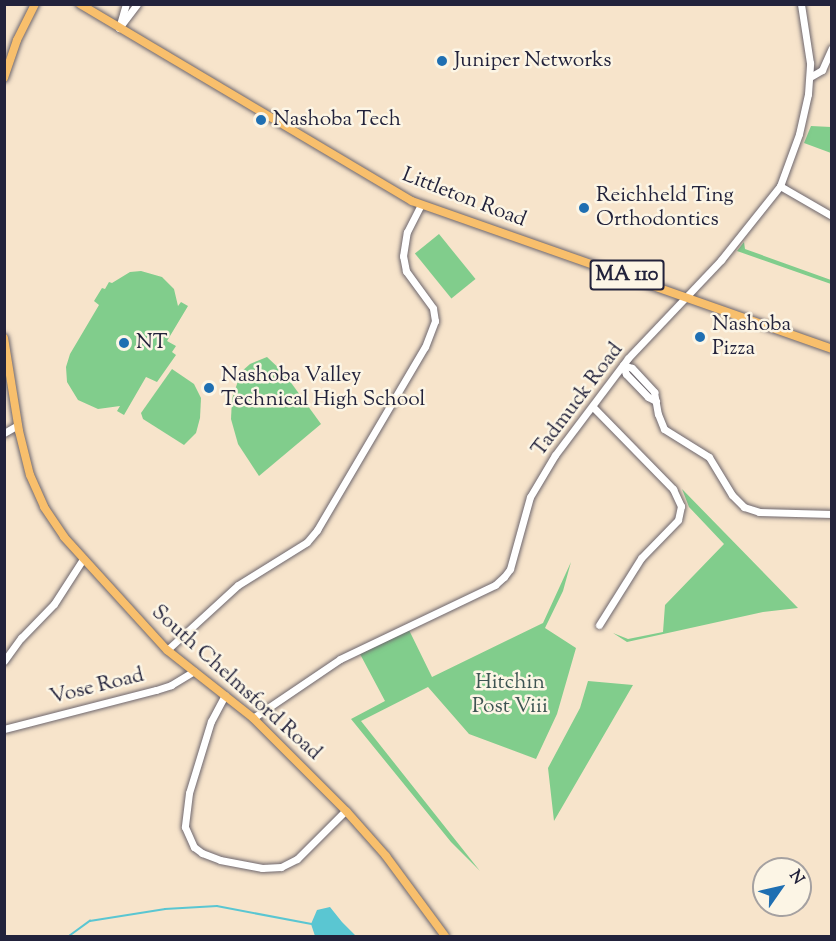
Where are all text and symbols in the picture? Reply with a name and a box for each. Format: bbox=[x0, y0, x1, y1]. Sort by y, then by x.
place label: Juniper Networks bbox=[454, 48, 612, 74]
marker: Juniper Networks bbox=[435, 54, 449, 68]
place label: Nashoba Tech bbox=[273, 107, 401, 133]
marker: Nashoba Tech bbox=[254, 113, 268, 127]
street label: Littleton Road bbox=[398, 163, 530, 233]
place label: Reichheld Ting Orthodontics bbox=[596, 183, 734, 233]
marker: Reichheld Ting Orthodontics bbox=[577, 201, 591, 215]
road number: MA 110 bbox=[590, 258, 664, 292]
place label: Nashoba Pizza bbox=[712, 312, 791, 362]
place label: NT bbox=[136, 330, 168, 356]
marker: Nashoba Pizza bbox=[693, 330, 707, 344]
marker: NT bbox=[117, 336, 131, 350]
street label: Tadmuck Road bbox=[527, 338, 629, 462]
place label: Nashoba Valley Technical High School bbox=[221, 363, 425, 413]
marker: Nashoba Valley Technical High School bbox=[202, 381, 216, 395]
street label: South Chelmsford Road bbox=[146, 600, 326, 766]
street label: Vose Road bbox=[47, 663, 147, 711]
park label: Hitchin Post Viii bbox=[472, 670, 548, 720]
north arrow bbox=[752, 857, 812, 917]
text: N bbox=[783, 866, 809, 890]

